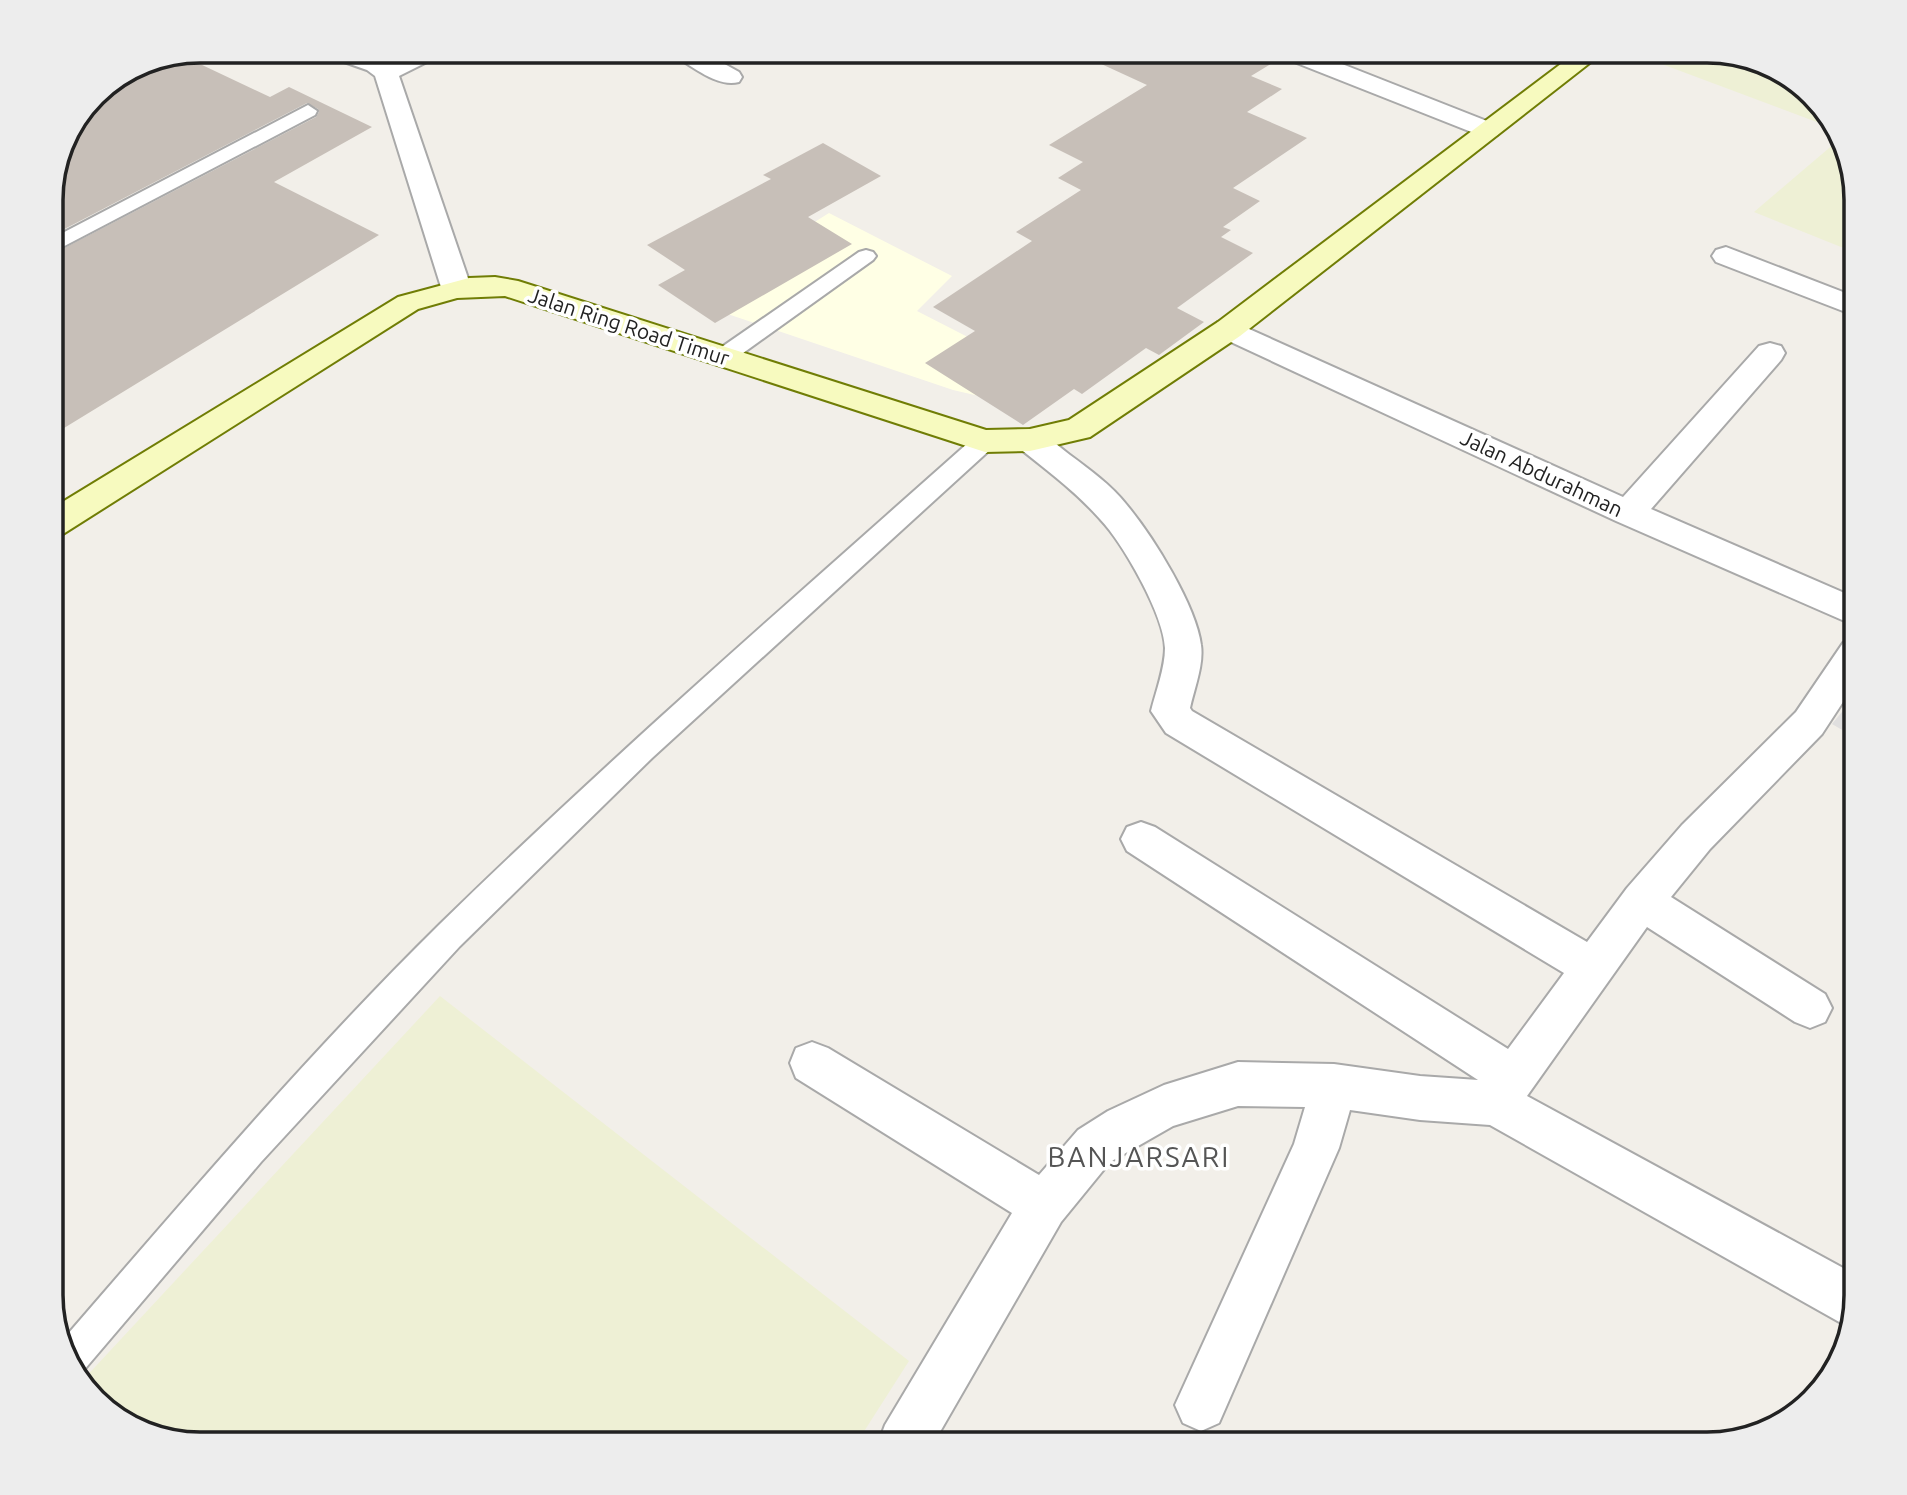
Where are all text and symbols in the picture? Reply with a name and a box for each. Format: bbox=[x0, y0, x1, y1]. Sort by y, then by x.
street label: Jalan Ring Road Timur bbox=[525, 282, 733, 370]
street label: Jalan Abdurahman bbox=[1457, 425, 1627, 521]
district label: BANJARSARI bbox=[1048, 1141, 1230, 1172]

